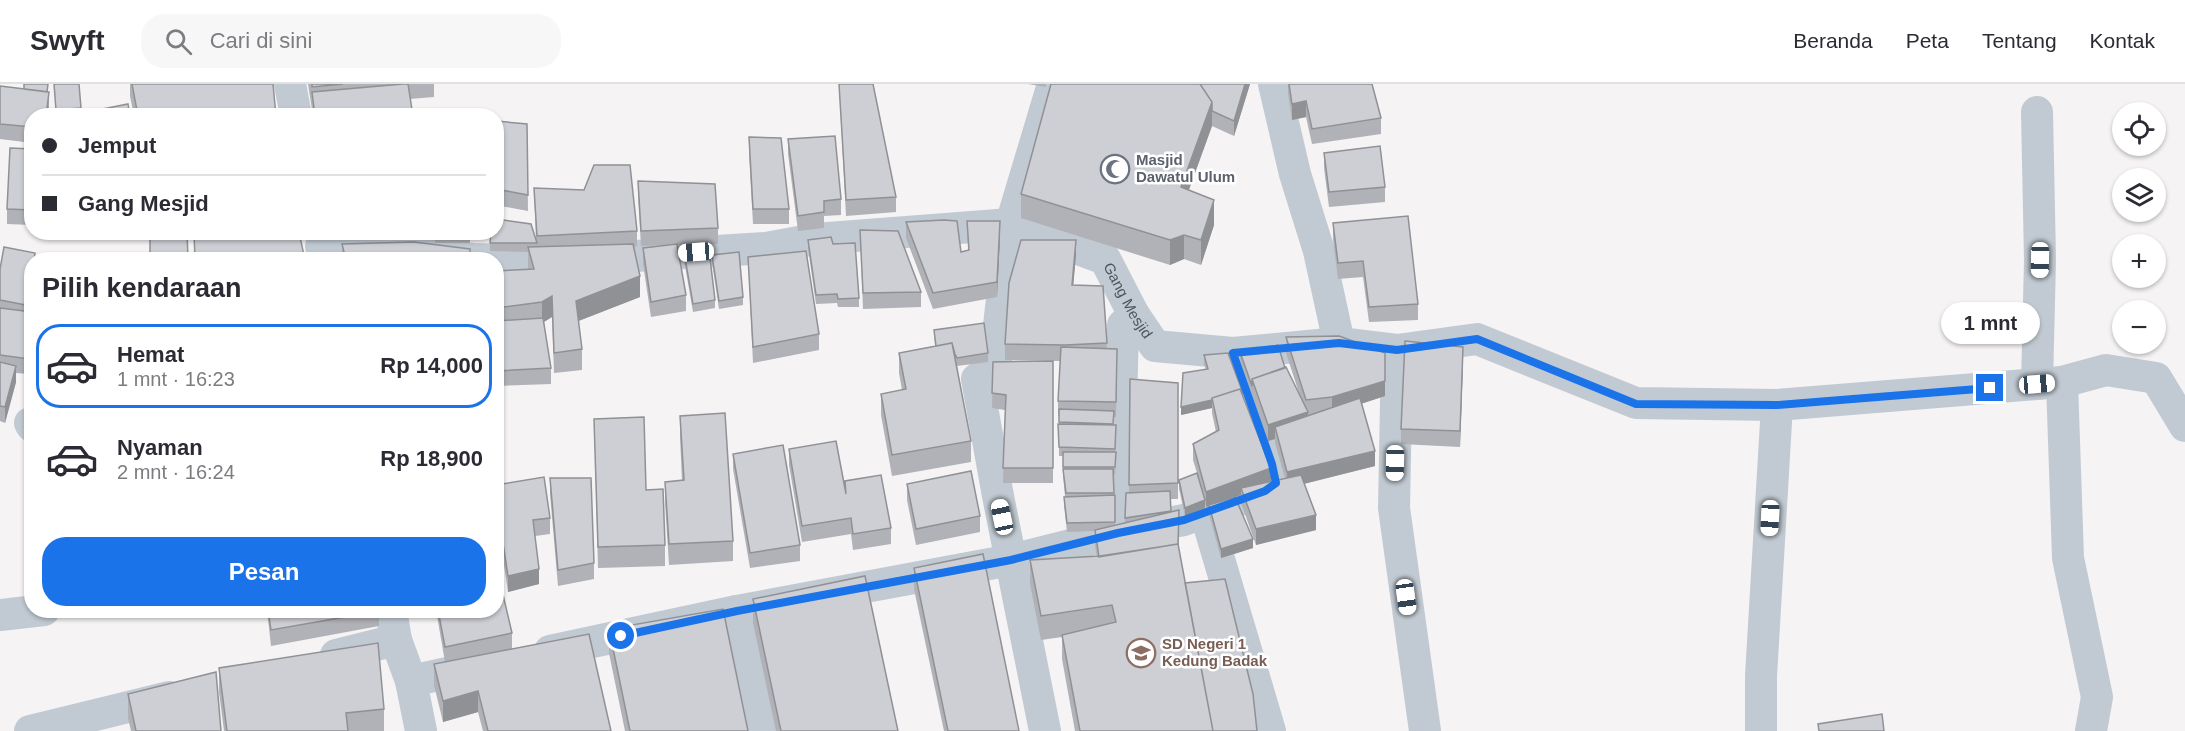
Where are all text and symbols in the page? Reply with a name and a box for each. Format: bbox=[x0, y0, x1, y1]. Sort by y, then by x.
search box bbox=[141, 14, 561, 68]
text: Swyft bbox=[30, 25, 105, 56]
icon: search bbox=[162, 25, 195, 58]
text: Cari di sini bbox=[210, 28, 312, 53]
text: Beranda bbox=[1793, 29, 1873, 52]
text: Peta bbox=[1906, 29, 1949, 52]
text: Tentang bbox=[1982, 29, 2057, 52]
text: Kontak bbox=[2090, 29, 2155, 52]
map controls bbox=[2112, 102, 2166, 354]
button: locate bbox=[2112, 102, 2166, 156]
text: Jemput bbox=[78, 133, 156, 158]
place label: Masjid Dawatul Ulum bbox=[1136, 151, 1235, 185]
mosque icon: Masjid Dawatul Ulum bbox=[1099, 153, 1131, 185]
button: layers bbox=[2112, 168, 2166, 222]
text: Gang Mesjid bbox=[78, 191, 209, 216]
button: + bbox=[2112, 234, 2166, 288]
car bbox=[677, 242, 715, 262]
car bbox=[2031, 242, 2049, 278]
street label: Gang Mesjid bbox=[1100, 259, 1156, 341]
text: Pilih kendaraan bbox=[42, 273, 242, 303]
button: − bbox=[2112, 300, 2166, 354]
callout: 1 mnt bbox=[1940, 301, 2040, 343]
text: 1 mnt bbox=[1964, 312, 2017, 334]
icon: car bbox=[45, 339, 99, 393]
text: Hemat bbox=[117, 342, 184, 367]
text: Rp 14,000 bbox=[380, 353, 483, 378]
text: 1 mnt · 16:23 bbox=[117, 368, 235, 390]
car bbox=[2018, 373, 2056, 395]
route end bbox=[1976, 374, 2003, 401]
icon: car bbox=[45, 432, 99, 486]
text: Nyaman bbox=[117, 435, 203, 460]
car bbox=[1386, 445, 1404, 481]
text: Rp 18,900 bbox=[380, 446, 483, 471]
text: 2 mnt · 16:24 bbox=[117, 461, 235, 483]
car bbox=[989, 498, 1015, 536]
car bbox=[1760, 500, 1780, 536]
button: Pesan bbox=[42, 537, 486, 606]
car bbox=[1395, 578, 1417, 616]
route start bbox=[607, 622, 634, 649]
place label: SD Negeri 1 Kedung Badak bbox=[1162, 635, 1268, 669]
school or university icon: SD Negeri 1 Kedung Badak bbox=[1125, 637, 1157, 669]

